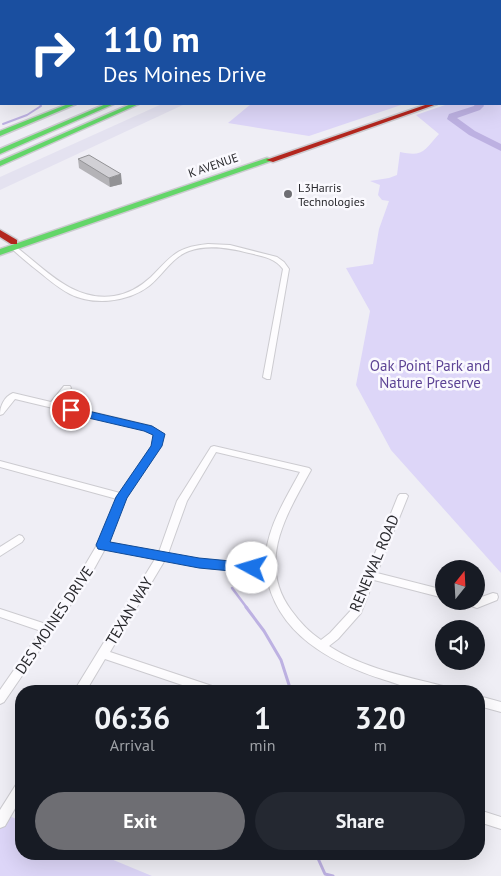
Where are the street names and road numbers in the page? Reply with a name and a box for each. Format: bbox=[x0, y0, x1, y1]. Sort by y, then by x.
street label: K AVENUE bbox=[186, 149, 240, 181]
street label: RENEWAL ROAD bbox=[345, 512, 403, 614]
street label: DES MOINES DRIVE bbox=[11, 562, 97, 678]
street label: TEXAN WAY bbox=[101, 573, 157, 648]

